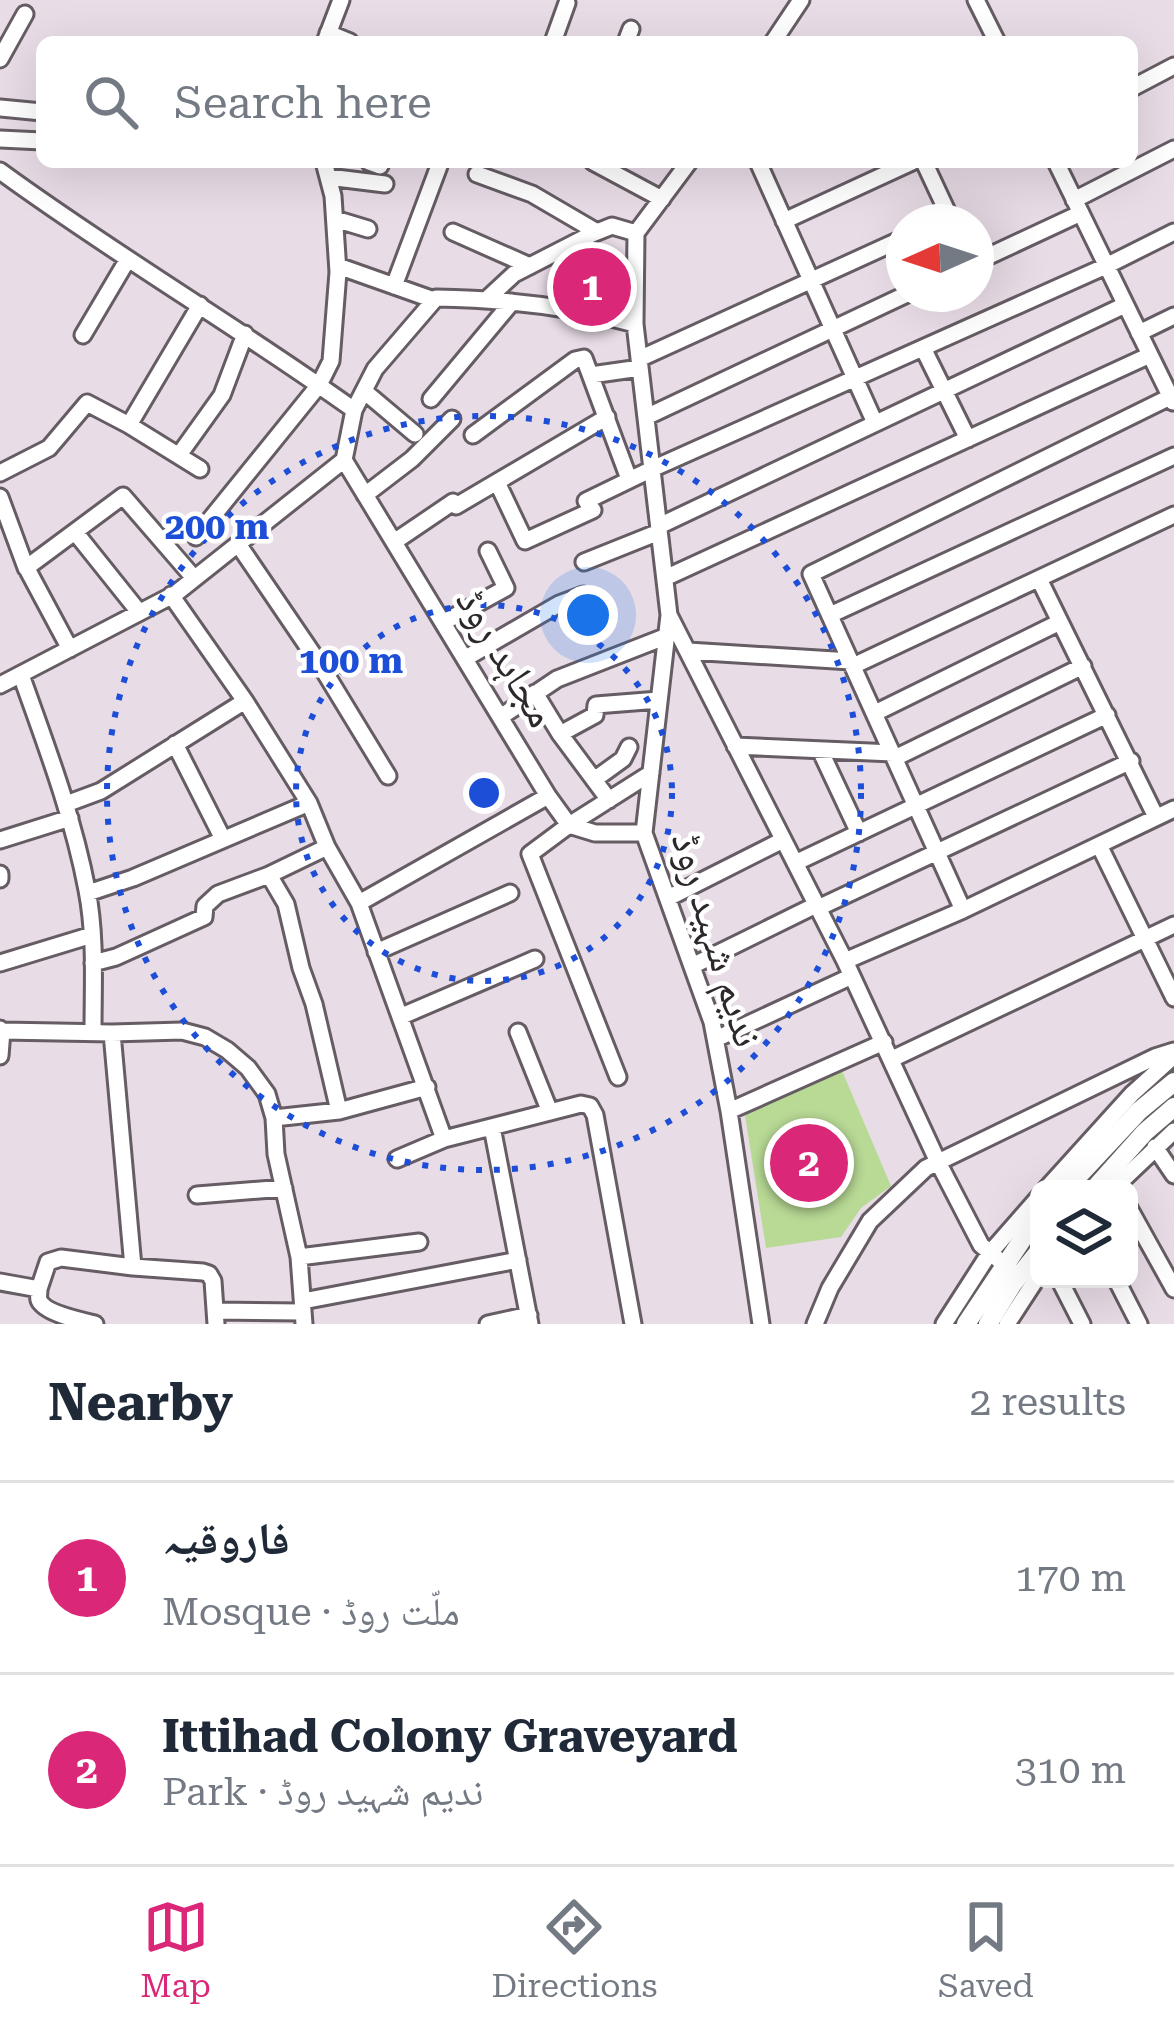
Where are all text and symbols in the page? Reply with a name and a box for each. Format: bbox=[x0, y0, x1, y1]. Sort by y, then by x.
search box bbox=[36, 36, 1138, 168]
icon: search bbox=[78, 69, 144, 135]
text: Search here bbox=[174, 76, 432, 129]
north arrow bbox=[886, 204, 994, 312]
pin: 1 bbox=[553, 242, 631, 332]
text: 200 m bbox=[165, 506, 269, 548]
street label: مجاہد روڈ bbox=[446, 579, 567, 735]
your location bbox=[558, 585, 618, 645]
text: 100 m bbox=[299, 640, 403, 682]
centre of rings bbox=[463, 772, 505, 814]
street label: ندیم شہید روڈ bbox=[659, 826, 773, 1053]
pin: 2 bbox=[770, 1118, 848, 1208]
map controls bbox=[1030, 1180, 1138, 1288]
button: layers bbox=[1030, 1180, 1138, 1288]
text: Nearby bbox=[48, 1373, 233, 1432]
text: 2 results bbox=[969, 1379, 1126, 1425]
text: فاروقیہ bbox=[162, 1512, 290, 1565]
text: 1 bbox=[76, 1555, 98, 1601]
text: 170 m bbox=[1015, 1555, 1126, 1601]
text: Mosque · ملّت روڈ bbox=[162, 1589, 460, 1635]
text: Ittihad Colony Graveyard bbox=[162, 1710, 738, 1763]
text: 2 bbox=[76, 1747, 98, 1793]
text: 310 m bbox=[1015, 1747, 1126, 1793]
text: Park · ندیم شہید روڈ bbox=[162, 1769, 484, 1815]
tab: Map bbox=[140, 1894, 211, 2005]
tab: Directions bbox=[491, 1894, 657, 2005]
tab: Saved bbox=[938, 1894, 1034, 2005]

